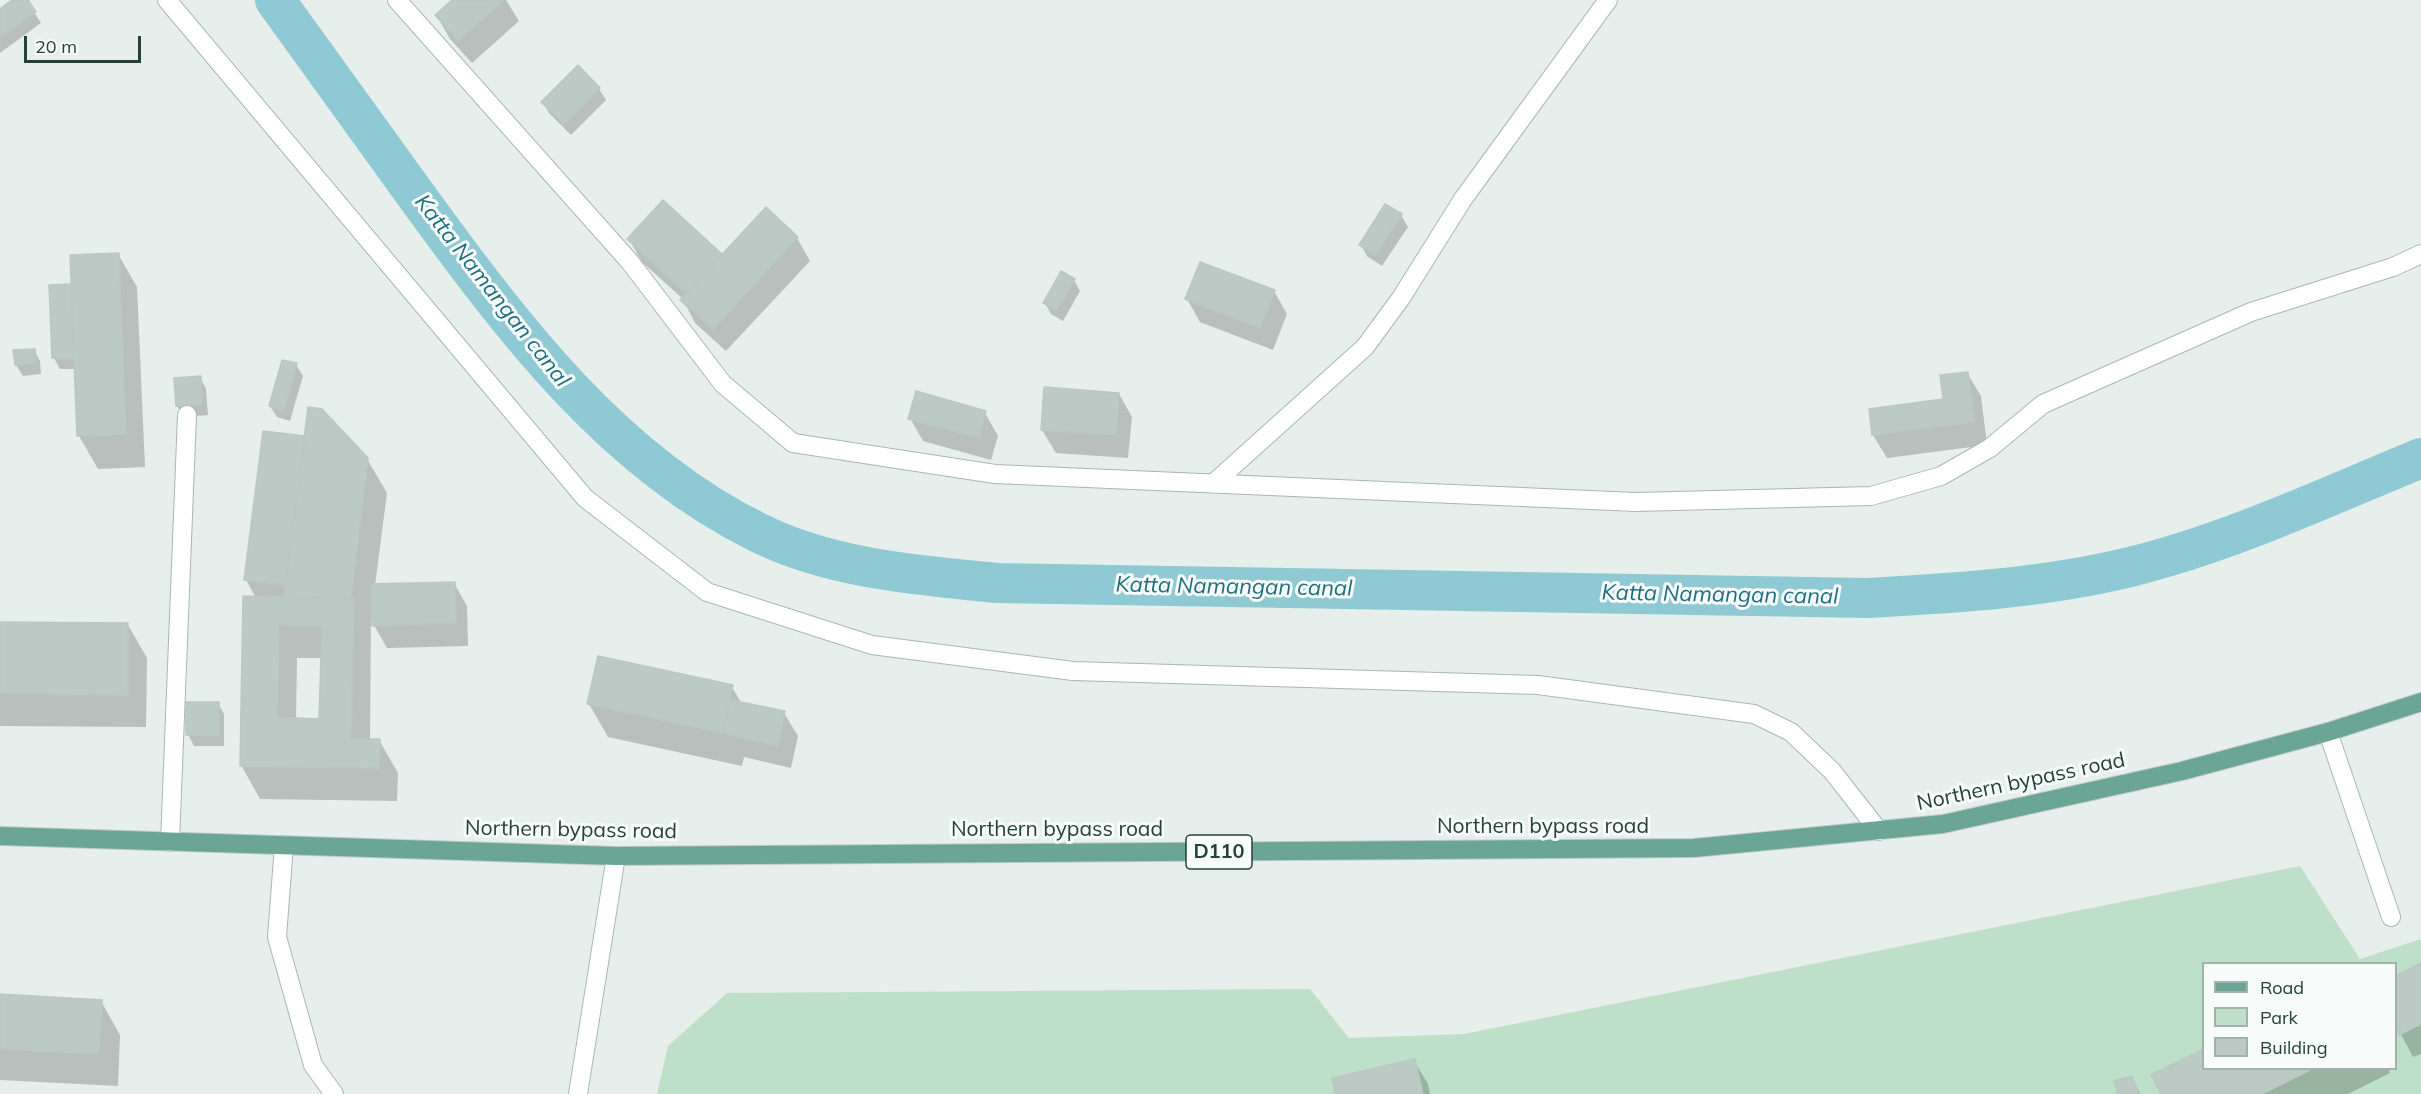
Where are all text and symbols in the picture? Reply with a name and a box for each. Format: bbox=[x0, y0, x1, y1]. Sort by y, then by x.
scale bar bbox=[27, 24, 144, 62]
text: 20 m bbox=[35, 35, 77, 58]
water label: Katta Namangan canal bbox=[409, 190, 575, 392]
water label: Katta Namangan canal bbox=[1115, 572, 1353, 602]
water label: Katta Namangan canal bbox=[1601, 580, 1839, 610]
street label: Northern bypass road bbox=[1915, 748, 2127, 816]
street label: Northern bypass road bbox=[1437, 814, 1649, 840]
street label: Northern bypass road bbox=[465, 816, 677, 844]
street label: Northern bypass road bbox=[951, 817, 1163, 843]
road number: D110 bbox=[1186, 835, 1252, 869]
legend bbox=[2202, 962, 2397, 1070]
text: Road bbox=[2260, 976, 2304, 999]
text: Park bbox=[2260, 1006, 2298, 1029]
text: Building bbox=[2260, 1036, 2328, 1059]

